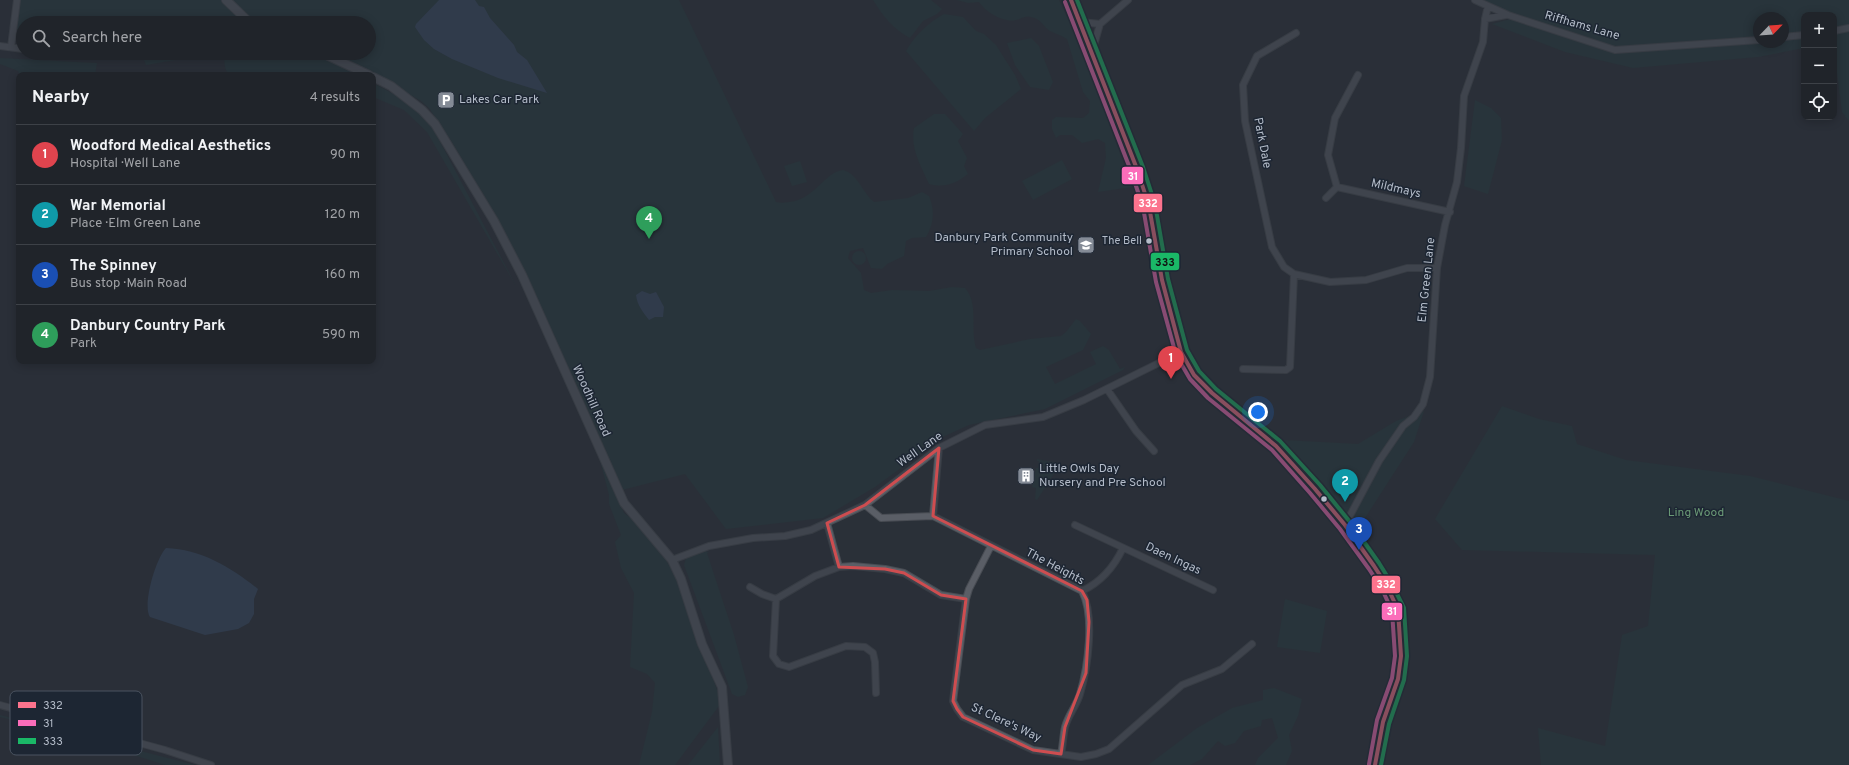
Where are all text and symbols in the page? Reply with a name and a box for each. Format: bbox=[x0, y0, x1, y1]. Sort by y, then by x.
street label: Riffhams Lane bbox=[1543, 8, 1621, 44]
north arrow bbox=[1753, 12, 1789, 48]
map controls bbox=[1801, 12, 1837, 120]
button: + bbox=[1801, 12, 1837, 48]
search box bbox=[16, 16, 376, 60]
icon: search bbox=[30, 27, 52, 49]
text: Search here bbox=[62, 29, 142, 48]
button: − bbox=[1801, 48, 1837, 84]
button: locate bbox=[1801, 84, 1837, 120]
text: Nearby bbox=[32, 87, 89, 109]
text: 4 results bbox=[310, 90, 360, 106]
parking icon: Lakes Car Park bbox=[436, 90, 456, 110]
place label: Lakes Car Park bbox=[459, 92, 539, 108]
street label: Park Dale bbox=[1249, 116, 1275, 170]
text: Woodford Medical Aesthetics bbox=[70, 137, 271, 156]
text: 1 bbox=[42, 147, 48, 163]
text: 90 m bbox=[330, 147, 360, 163]
text: Hospital · Well Lane bbox=[70, 156, 180, 172]
line badge: 31 bbox=[1121, 166, 1144, 185]
text: 31 bbox=[1128, 170, 1138, 184]
street label: Mildmays bbox=[1369, 175, 1423, 203]
line badge: 332 bbox=[1133, 193, 1163, 213]
text: War Memorial bbox=[70, 197, 166, 216]
text: 332 bbox=[1138, 197, 1158, 211]
pin: 4 bbox=[636, 206, 662, 239]
text: 2 bbox=[41, 207, 49, 223]
text: 120 m bbox=[325, 207, 360, 223]
text: Place · Elm Green Lane bbox=[70, 216, 201, 232]
place label: Danbury Park Community Primary School bbox=[934, 230, 1073, 260]
place label: The Bell bbox=[1102, 234, 1142, 248]
school or university icon: Danbury Park Community Primary School bbox=[1076, 235, 1096, 255]
marker: The Bell bbox=[1144, 236, 1154, 246]
street label: Elm Green Lane bbox=[1415, 237, 1439, 323]
line badge: 333 bbox=[1150, 252, 1180, 271]
text: 333 bbox=[1155, 256, 1175, 270]
text: The Spinney bbox=[70, 257, 157, 276]
text: 3 bbox=[41, 267, 49, 283]
text: 160 m bbox=[325, 267, 360, 283]
text: Bus stop · Main Road bbox=[70, 276, 187, 292]
text: Danbury Country Park bbox=[70, 317, 226, 336]
text: 4 bbox=[41, 327, 49, 343]
text: 590 m bbox=[322, 327, 360, 343]
text: Park bbox=[70, 336, 97, 352]
pin: 1 bbox=[1158, 346, 1184, 379]
street label: Woodhill Road bbox=[568, 363, 614, 439]
your location bbox=[1248, 402, 1268, 422]
street label: Well Lane bbox=[894, 429, 946, 471]
place label: Little Owls Day Nursery and Pre School bbox=[1039, 461, 1166, 491]
building icon: Little Owls Day Nursery and Pre School bbox=[1016, 466, 1036, 486]
pin: 2 bbox=[1332, 469, 1358, 502]
unlabelled marker bbox=[1319, 494, 1329, 504]
park label: Ling Wood bbox=[1668, 505, 1724, 521]
pin: 3 bbox=[1346, 517, 1372, 550]
street label: Daen Ingas bbox=[1143, 539, 1203, 579]
street label: The Heights bbox=[1023, 545, 1087, 589]
line badge: 332 bbox=[1371, 575, 1401, 594]
text: 332 bbox=[1376, 578, 1396, 592]
line badge: 31 bbox=[1381, 602, 1403, 621]
text: 31 bbox=[1387, 605, 1397, 619]
legend bbox=[10, 691, 142, 755]
text: 332 bbox=[43, 699, 63, 713]
street label: St Clere's Way bbox=[968, 700, 1044, 746]
text: 31 bbox=[43, 717, 54, 731]
text: 333 bbox=[43, 735, 63, 749]

